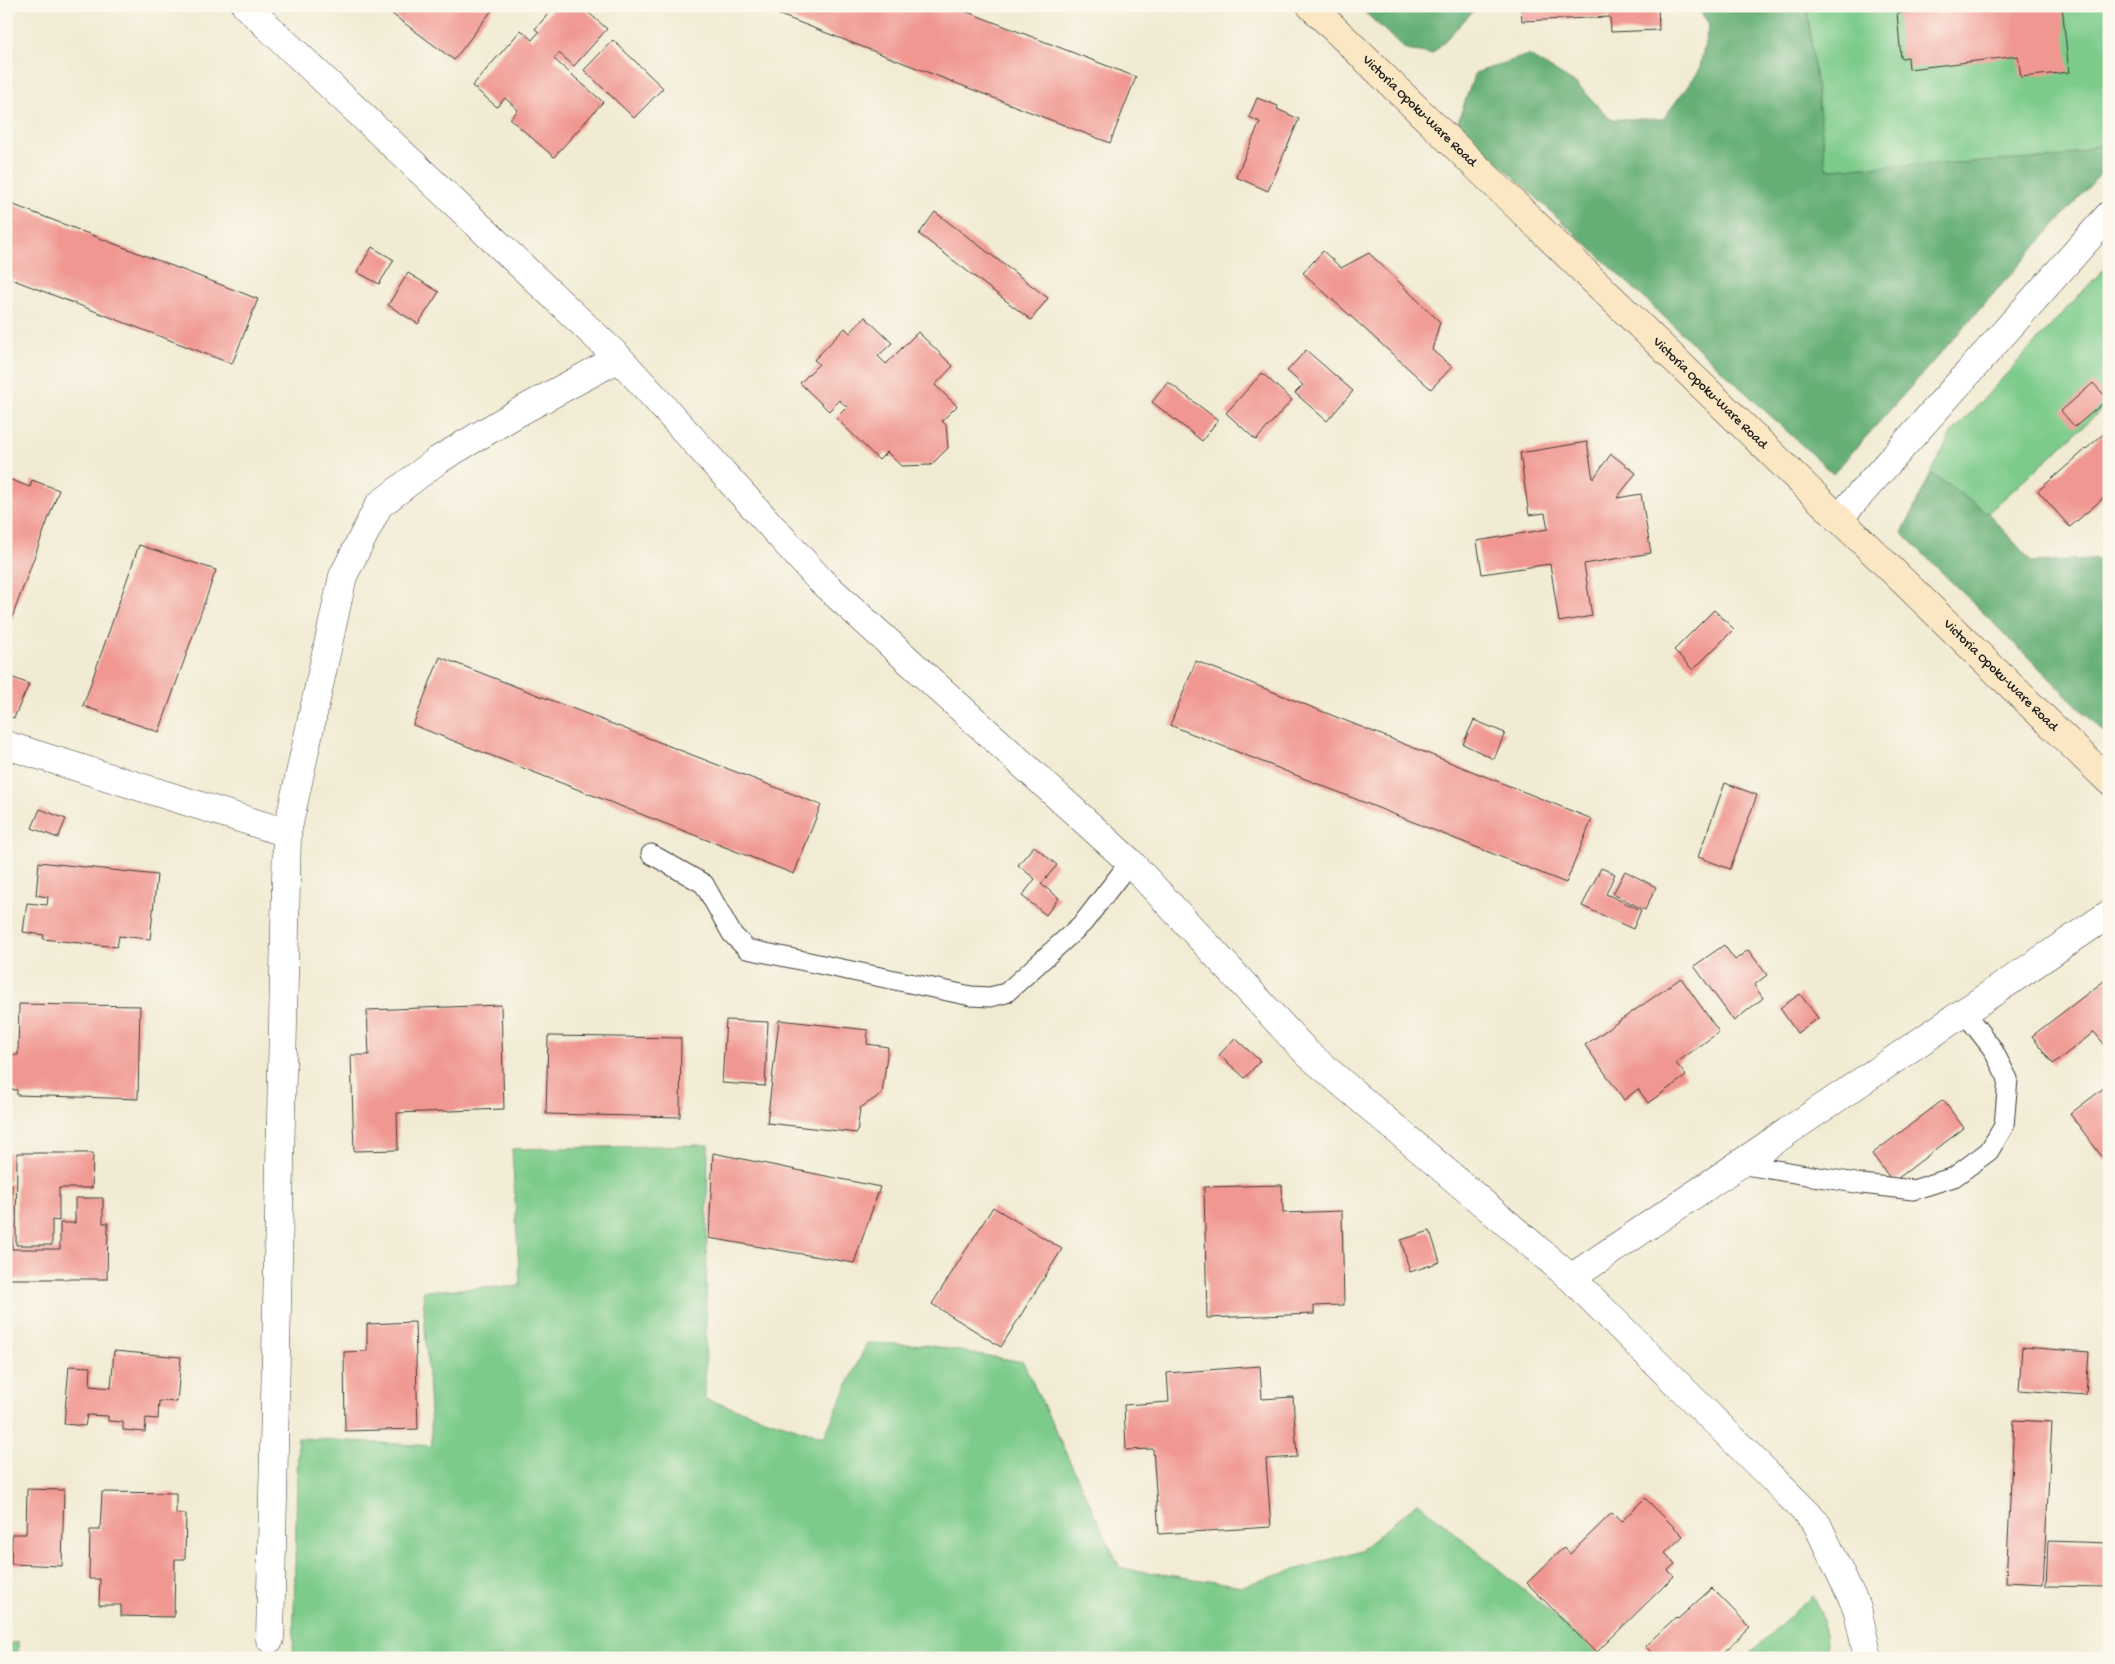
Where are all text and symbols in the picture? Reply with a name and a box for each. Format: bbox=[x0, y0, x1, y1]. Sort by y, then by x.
street label: Victoria Opoku-Ware Road bbox=[1358, 51, 1482, 172]
street label: Victoria Opoku-Ware Road bbox=[1648, 333, 1772, 454]
street label: Victoria Opoku-Ware Road bbox=[1939, 615, 2063, 736]

